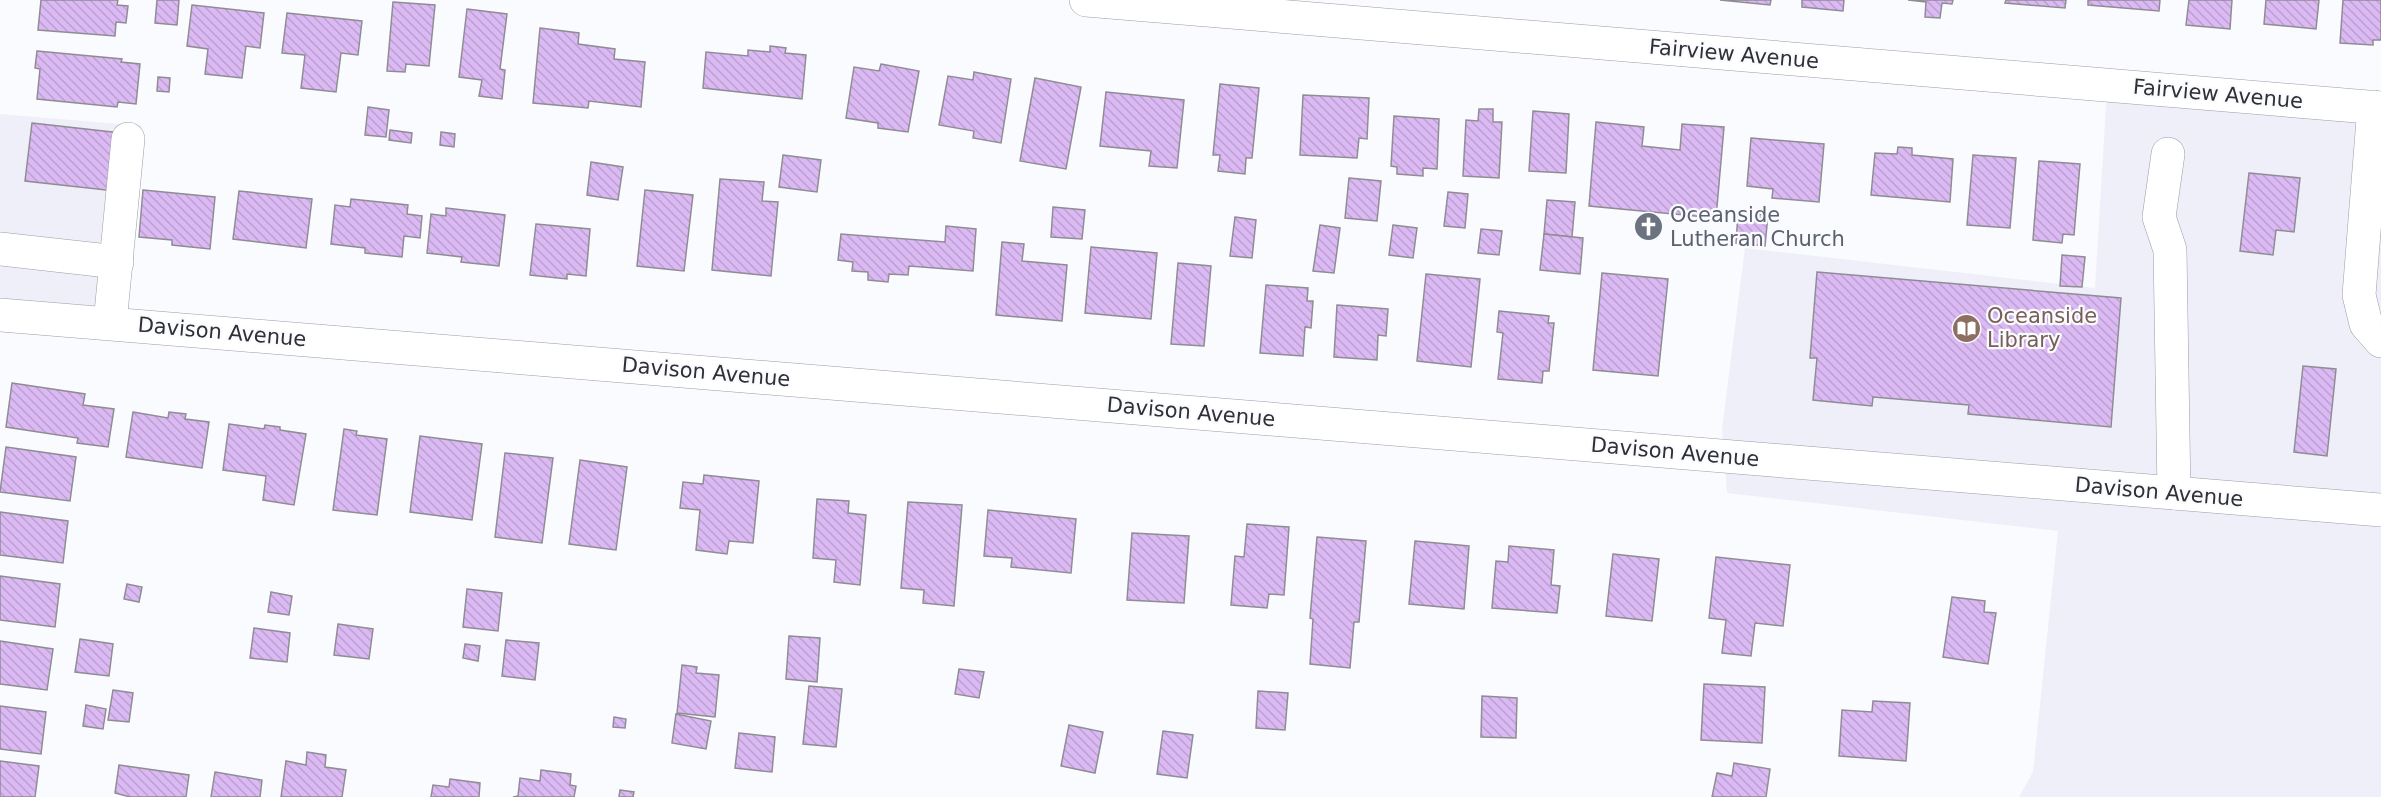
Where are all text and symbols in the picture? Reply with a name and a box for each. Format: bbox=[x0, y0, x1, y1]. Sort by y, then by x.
street label: Fairview Avenue bbox=[1648, 35, 1820, 73]
street label: Fairview Avenue bbox=[2132, 75, 2304, 113]
place label: Oceanside Lutheran Church bbox=[1670, 203, 1845, 251]
church icon: Oceanside Lutheran Church bbox=[1633, 211, 1665, 243]
place label: Oceanside Library bbox=[1987, 304, 2097, 352]
library icon: Oceanside Library bbox=[1950, 312, 1982, 344]
street label: Davison Avenue bbox=[137, 313, 307, 351]
street label: Davison Avenue bbox=[621, 353, 791, 391]
street label: Davison Avenue bbox=[1106, 393, 1276, 431]
street label: Davison Avenue bbox=[1590, 433, 1760, 471]
street label: Davison Avenue bbox=[2074, 473, 2244, 511]

